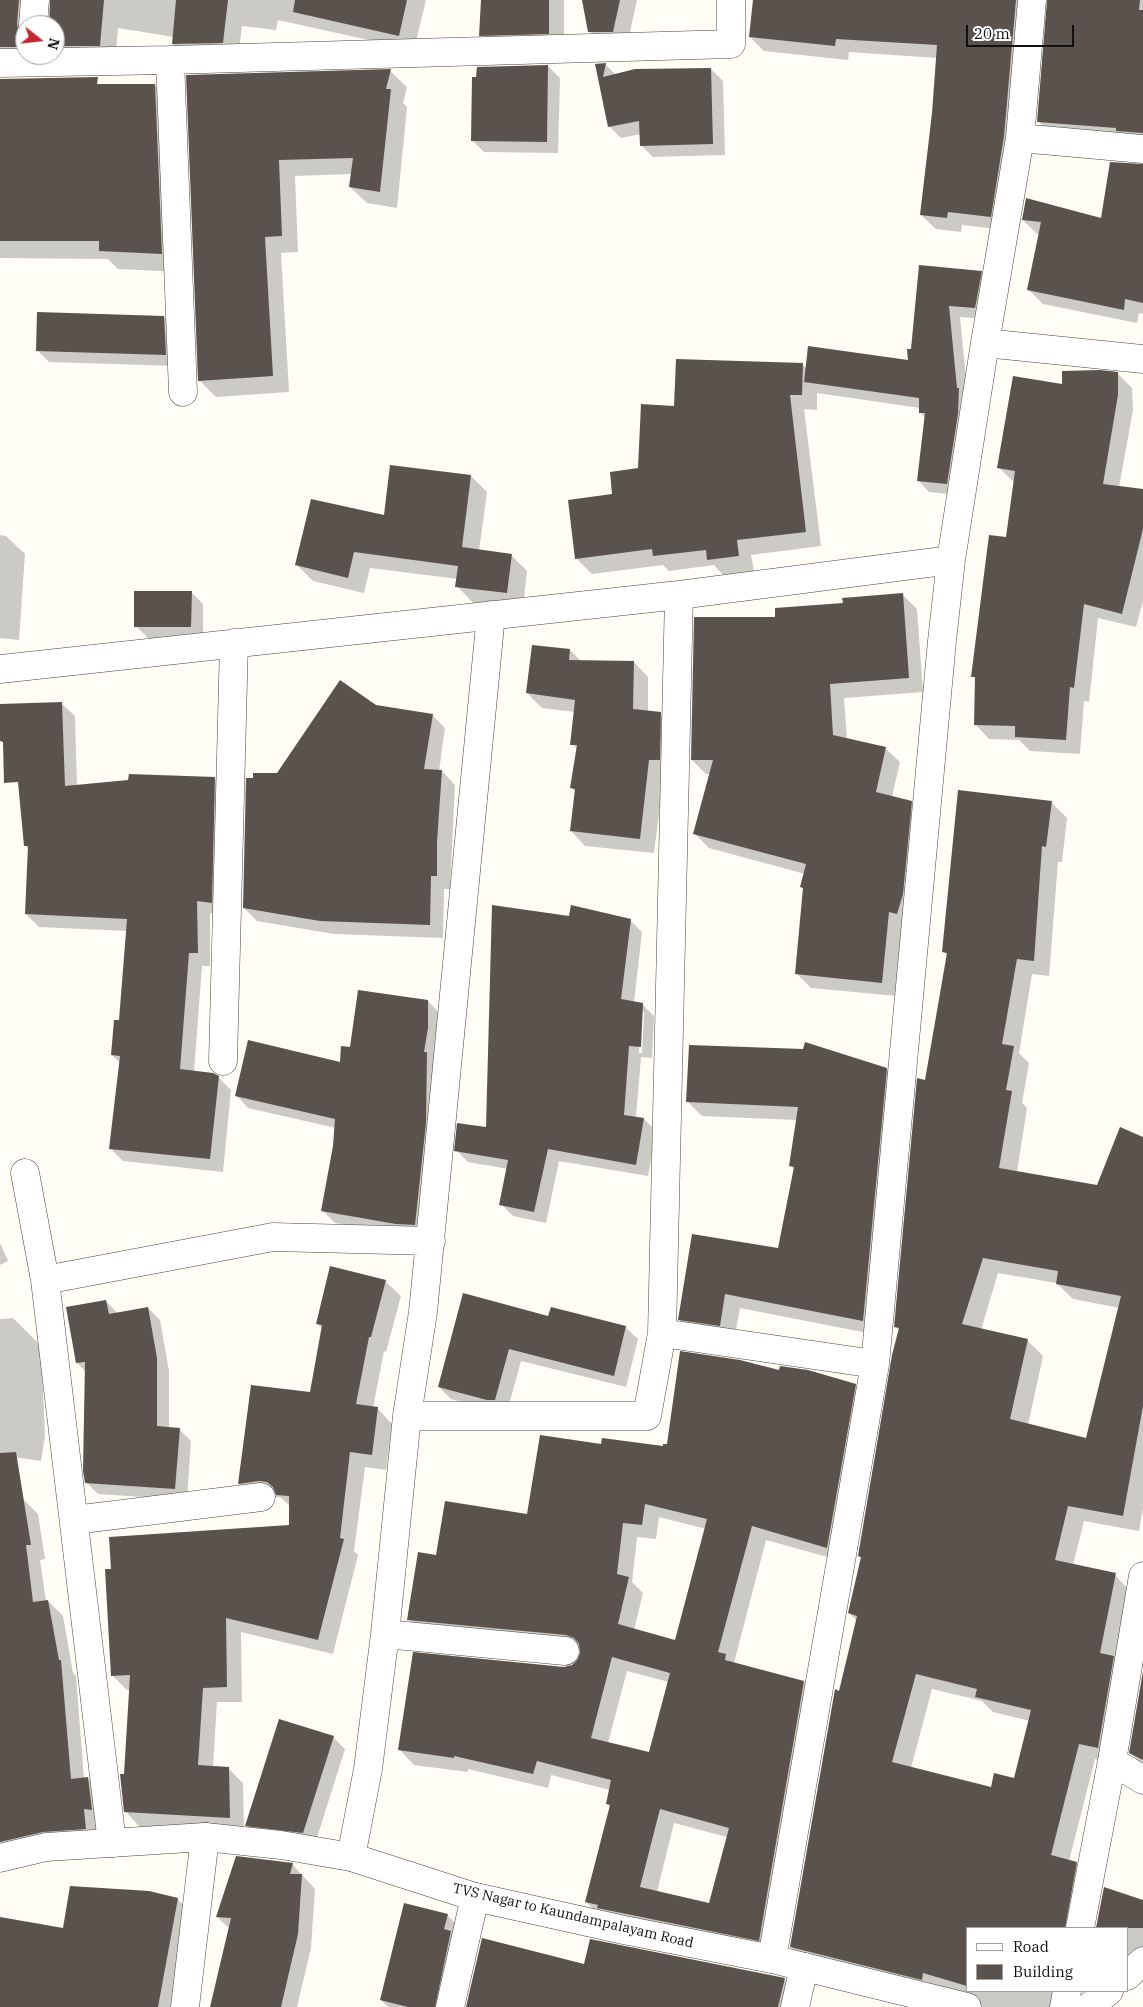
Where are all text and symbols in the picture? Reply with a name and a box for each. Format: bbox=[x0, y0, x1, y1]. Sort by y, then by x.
north arrow bbox=[15, 15, 65, 65]
scale bar bbox=[968, 15, 1076, 47]
text: 20 m bbox=[974, 24, 1010, 43]
text: N bbox=[43, 36, 64, 52]
street label: TVS Nagar to Kaundampalayam Road bbox=[451, 1880, 695, 1952]
legend bbox=[966, 1927, 1128, 1992]
text: Road bbox=[1013, 1937, 1049, 1956]
text: Building bbox=[1013, 1962, 1073, 1981]

